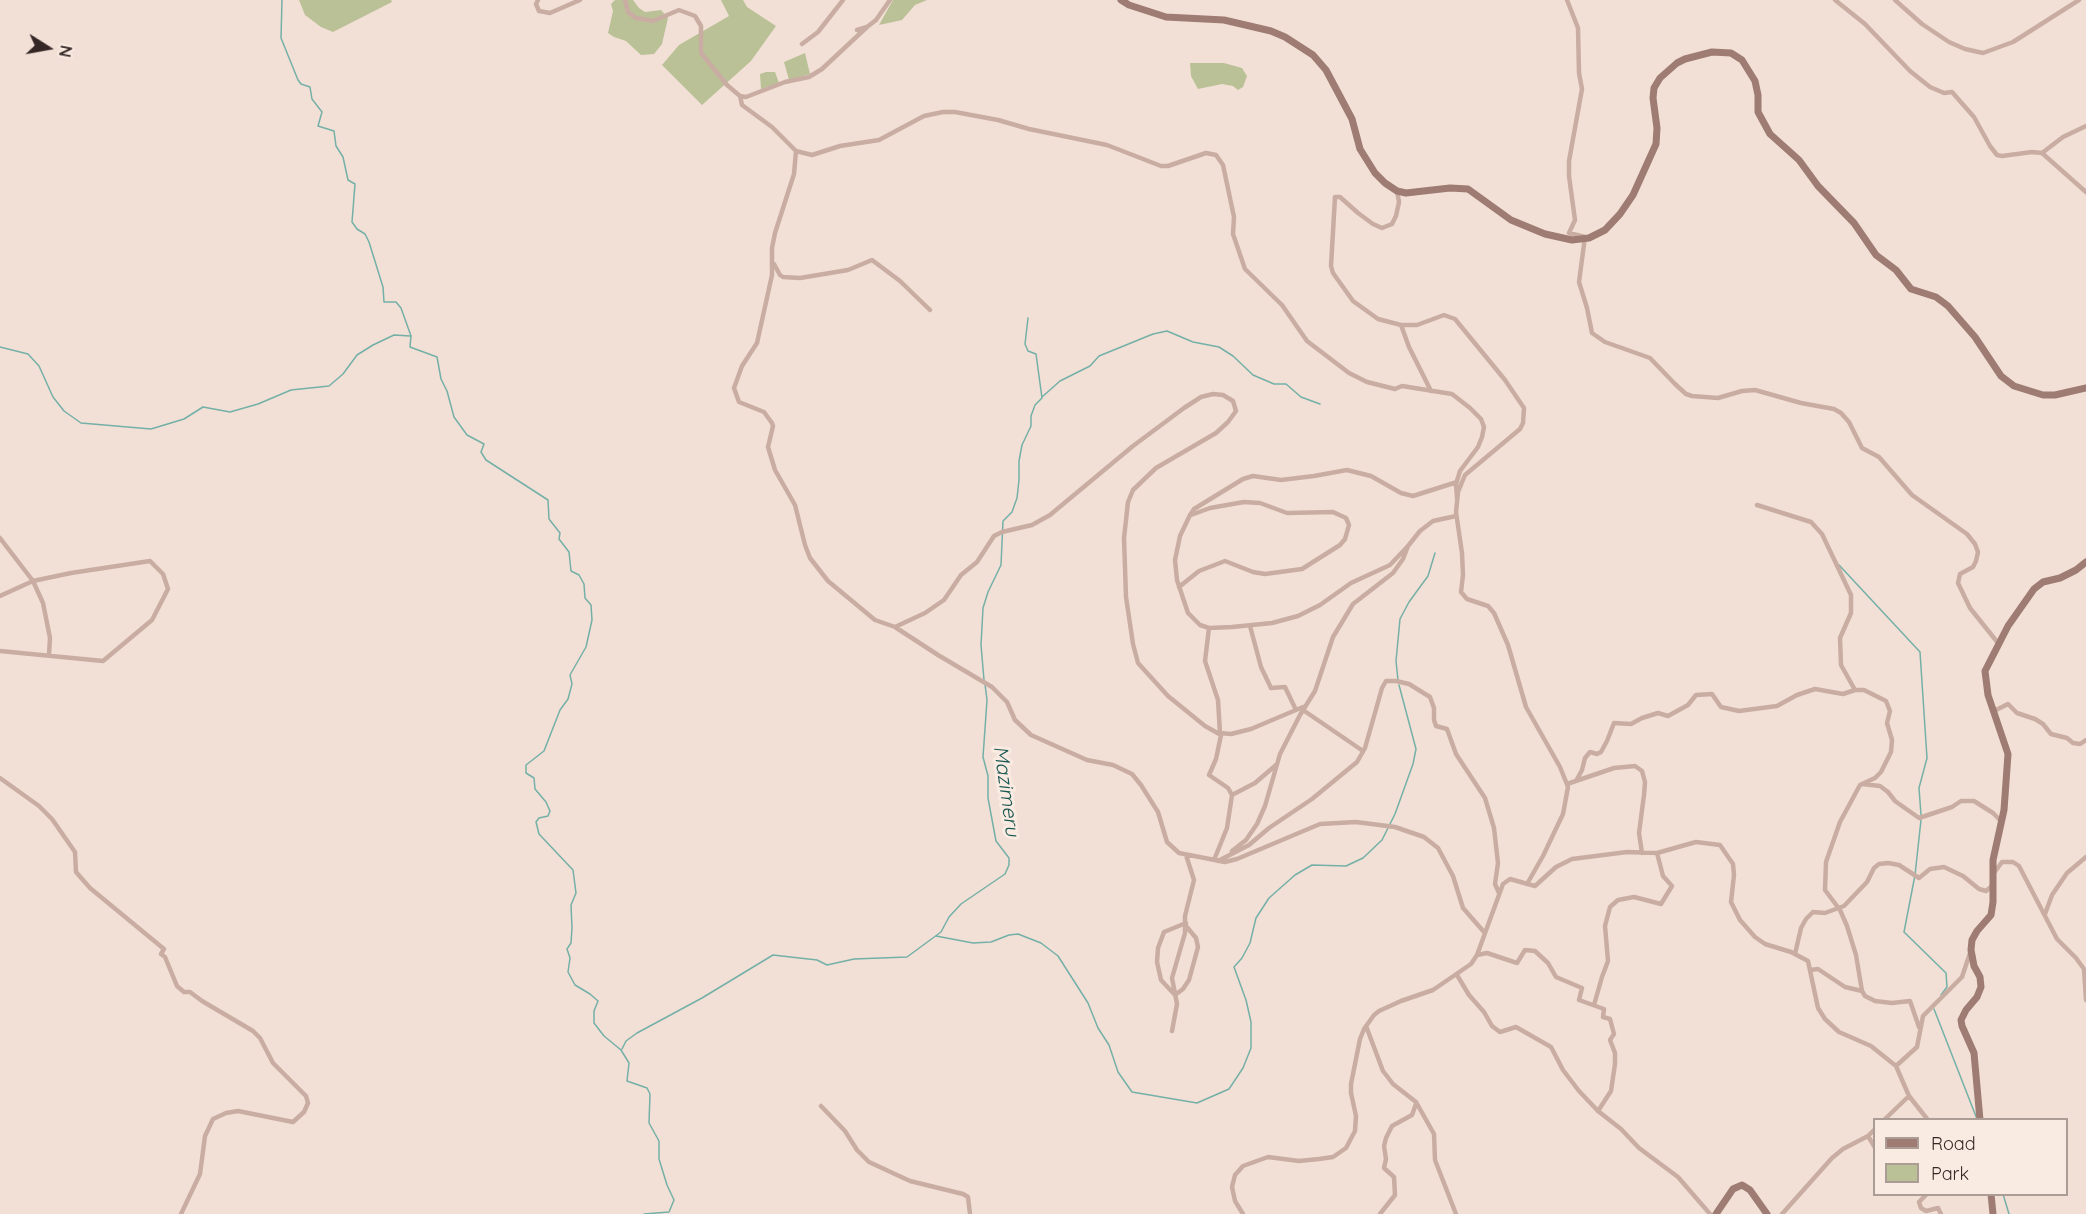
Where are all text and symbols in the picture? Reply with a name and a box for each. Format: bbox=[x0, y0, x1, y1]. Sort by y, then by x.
north arrow bbox=[18, 18, 78, 78]
text: N bbox=[55, 44, 77, 59]
water label: Mazimeru bbox=[988, 744, 1024, 838]
legend bbox=[1873, 1118, 2068, 1196]
text: Road bbox=[1931, 1132, 1976, 1155]
text: Park bbox=[1931, 1162, 1969, 1185]

